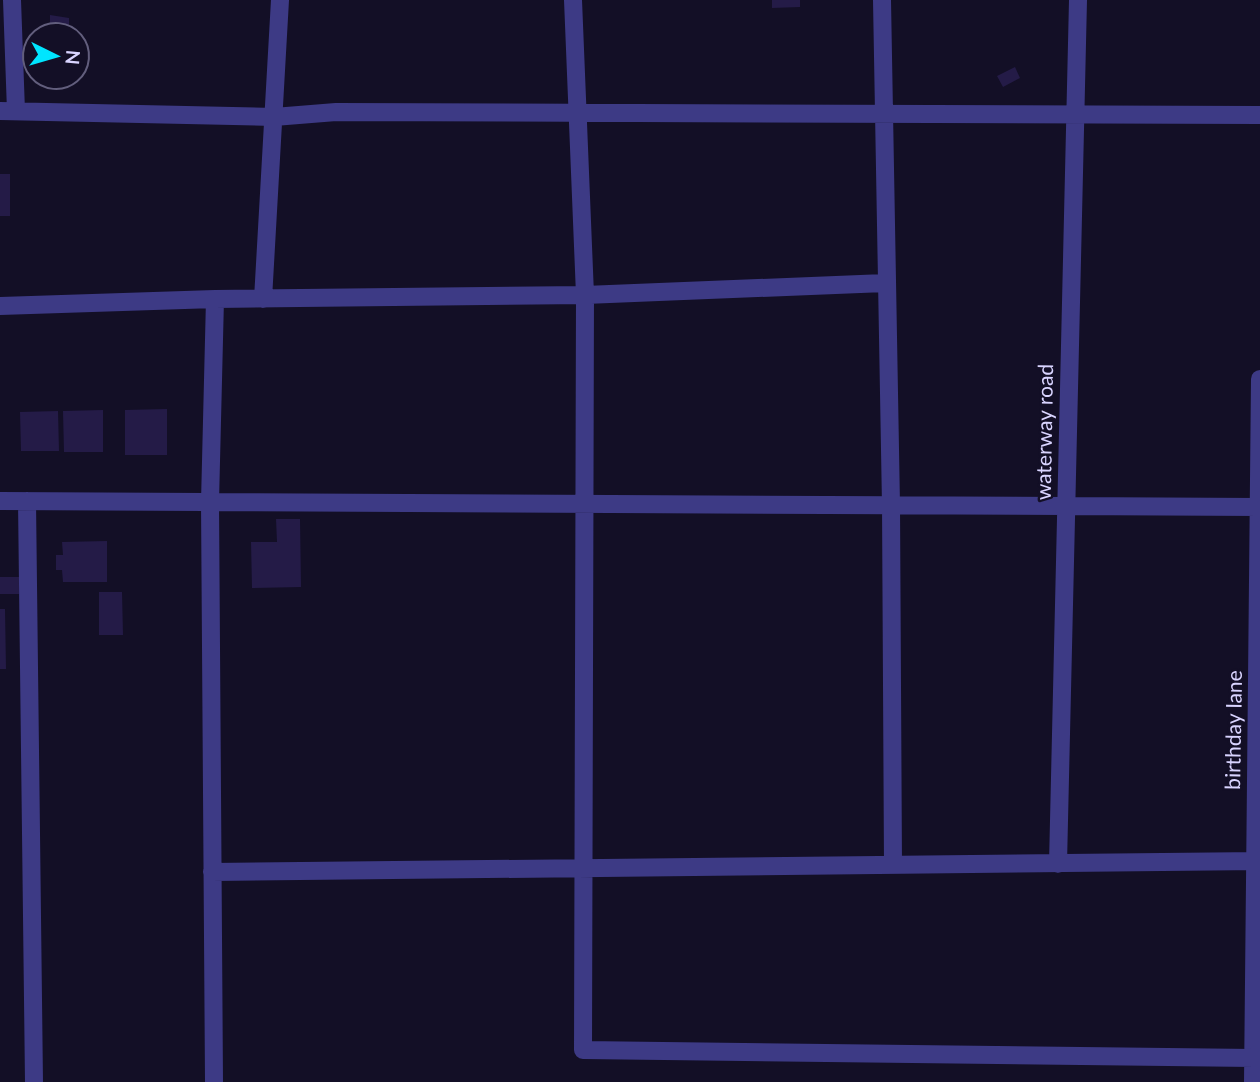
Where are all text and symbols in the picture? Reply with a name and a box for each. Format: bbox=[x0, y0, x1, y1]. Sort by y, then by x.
north arrow bbox=[21, 21, 91, 91]
text: N bbox=[61, 49, 86, 66]
street label: waterway road bbox=[1030, 364, 1057, 500]
street label: birthday lane bbox=[1219, 670, 1246, 790]

